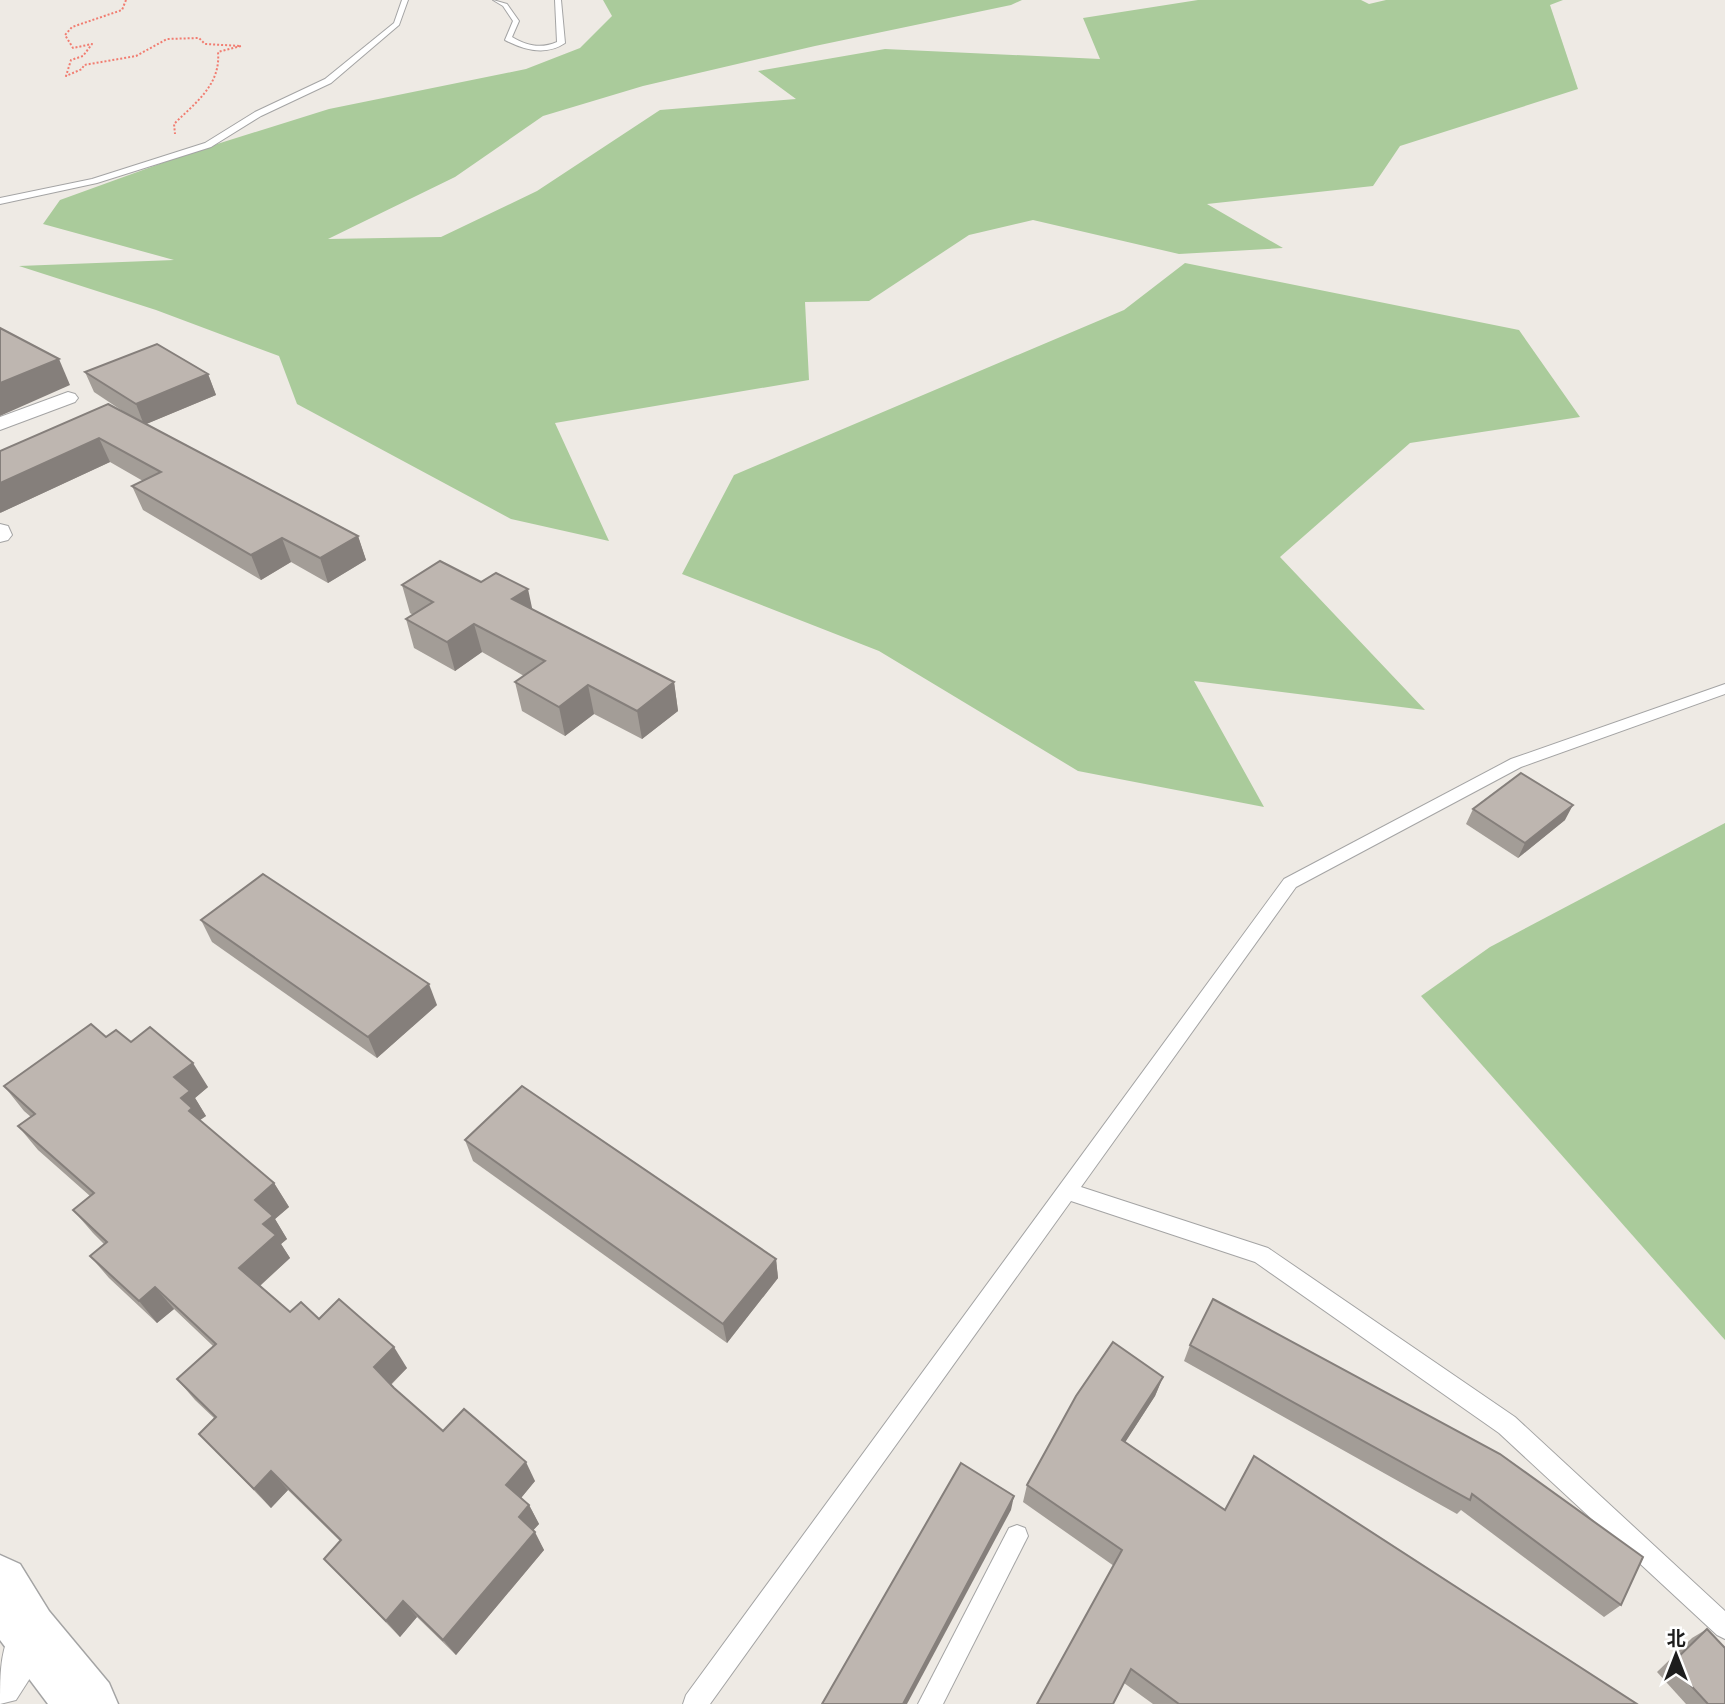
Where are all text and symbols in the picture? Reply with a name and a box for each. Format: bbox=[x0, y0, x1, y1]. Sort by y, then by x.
north arrow bbox=[1641, 1620, 1711, 1690]
text: 北 bbox=[1666, 1627, 1686, 1649]

